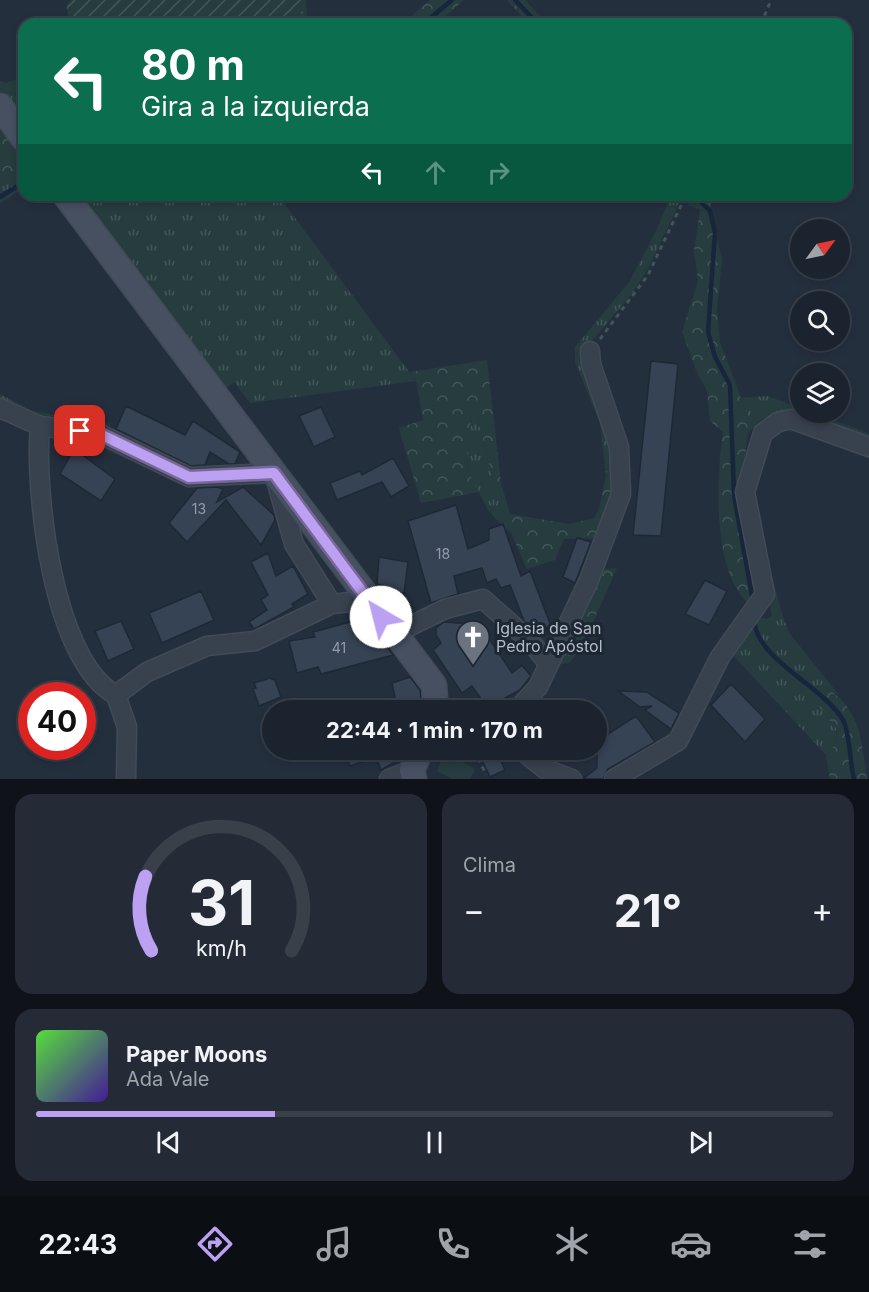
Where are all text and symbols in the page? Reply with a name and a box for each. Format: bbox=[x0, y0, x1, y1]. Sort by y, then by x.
text: 80 m bbox=[141, 39, 245, 90]
icon: left bbox=[42, 42, 120, 120]
text: Gira a la izquierda bbox=[141, 90, 370, 123]
icon: left bbox=[356, 156, 389, 189]
icon: ahead bbox=[419, 156, 452, 189]
icon: right bbox=[482, 156, 515, 189]
north arrow bbox=[790, 219, 850, 279]
map controls bbox=[790, 219, 850, 423]
button: search bbox=[790, 291, 850, 351]
button: layers bbox=[790, 363, 850, 423]
pin bbox=[54, 405, 105, 456]
icon: arrive bbox=[63, 414, 96, 447]
house number: 13 bbox=[192, 500, 206, 517]
house number: 18 bbox=[436, 545, 450, 562]
position arrow bbox=[349, 585, 413, 649]
place label: Iglesia de San Pedro Apóstol bbox=[496, 618, 603, 656]
church icon: Iglesia de San Pedro Apóstol bbox=[455, 619, 491, 666]
house number: 41 bbox=[332, 639, 346, 656]
speed limit sign: 40 bbox=[18, 682, 96, 760]
text: 22:44 · 1 min · 170 m bbox=[326, 717, 543, 743]
text: Clima bbox=[463, 853, 516, 877]
text: 31 bbox=[187, 865, 255, 940]
text: 21° bbox=[614, 883, 682, 938]
text: − bbox=[463, 890, 485, 930]
text: + bbox=[811, 890, 833, 930]
text: km/h bbox=[196, 935, 246, 961]
text: Paper Moons bbox=[126, 1041, 267, 1067]
text: Ada Vale bbox=[126, 1067, 209, 1091]
icon: previous bbox=[152, 1126, 185, 1159]
icon: pause bbox=[418, 1126, 451, 1159]
icon: next bbox=[684, 1126, 717, 1159]
icon: directions bbox=[194, 1223, 236, 1265]
icon: music bbox=[313, 1223, 355, 1265]
icon: phone bbox=[432, 1223, 474, 1265]
icon: climate bbox=[551, 1223, 593, 1265]
icon: car bbox=[670, 1223, 712, 1265]
icon: filters bbox=[789, 1223, 831, 1265]
text: 22:43 bbox=[38, 1228, 117, 1261]

